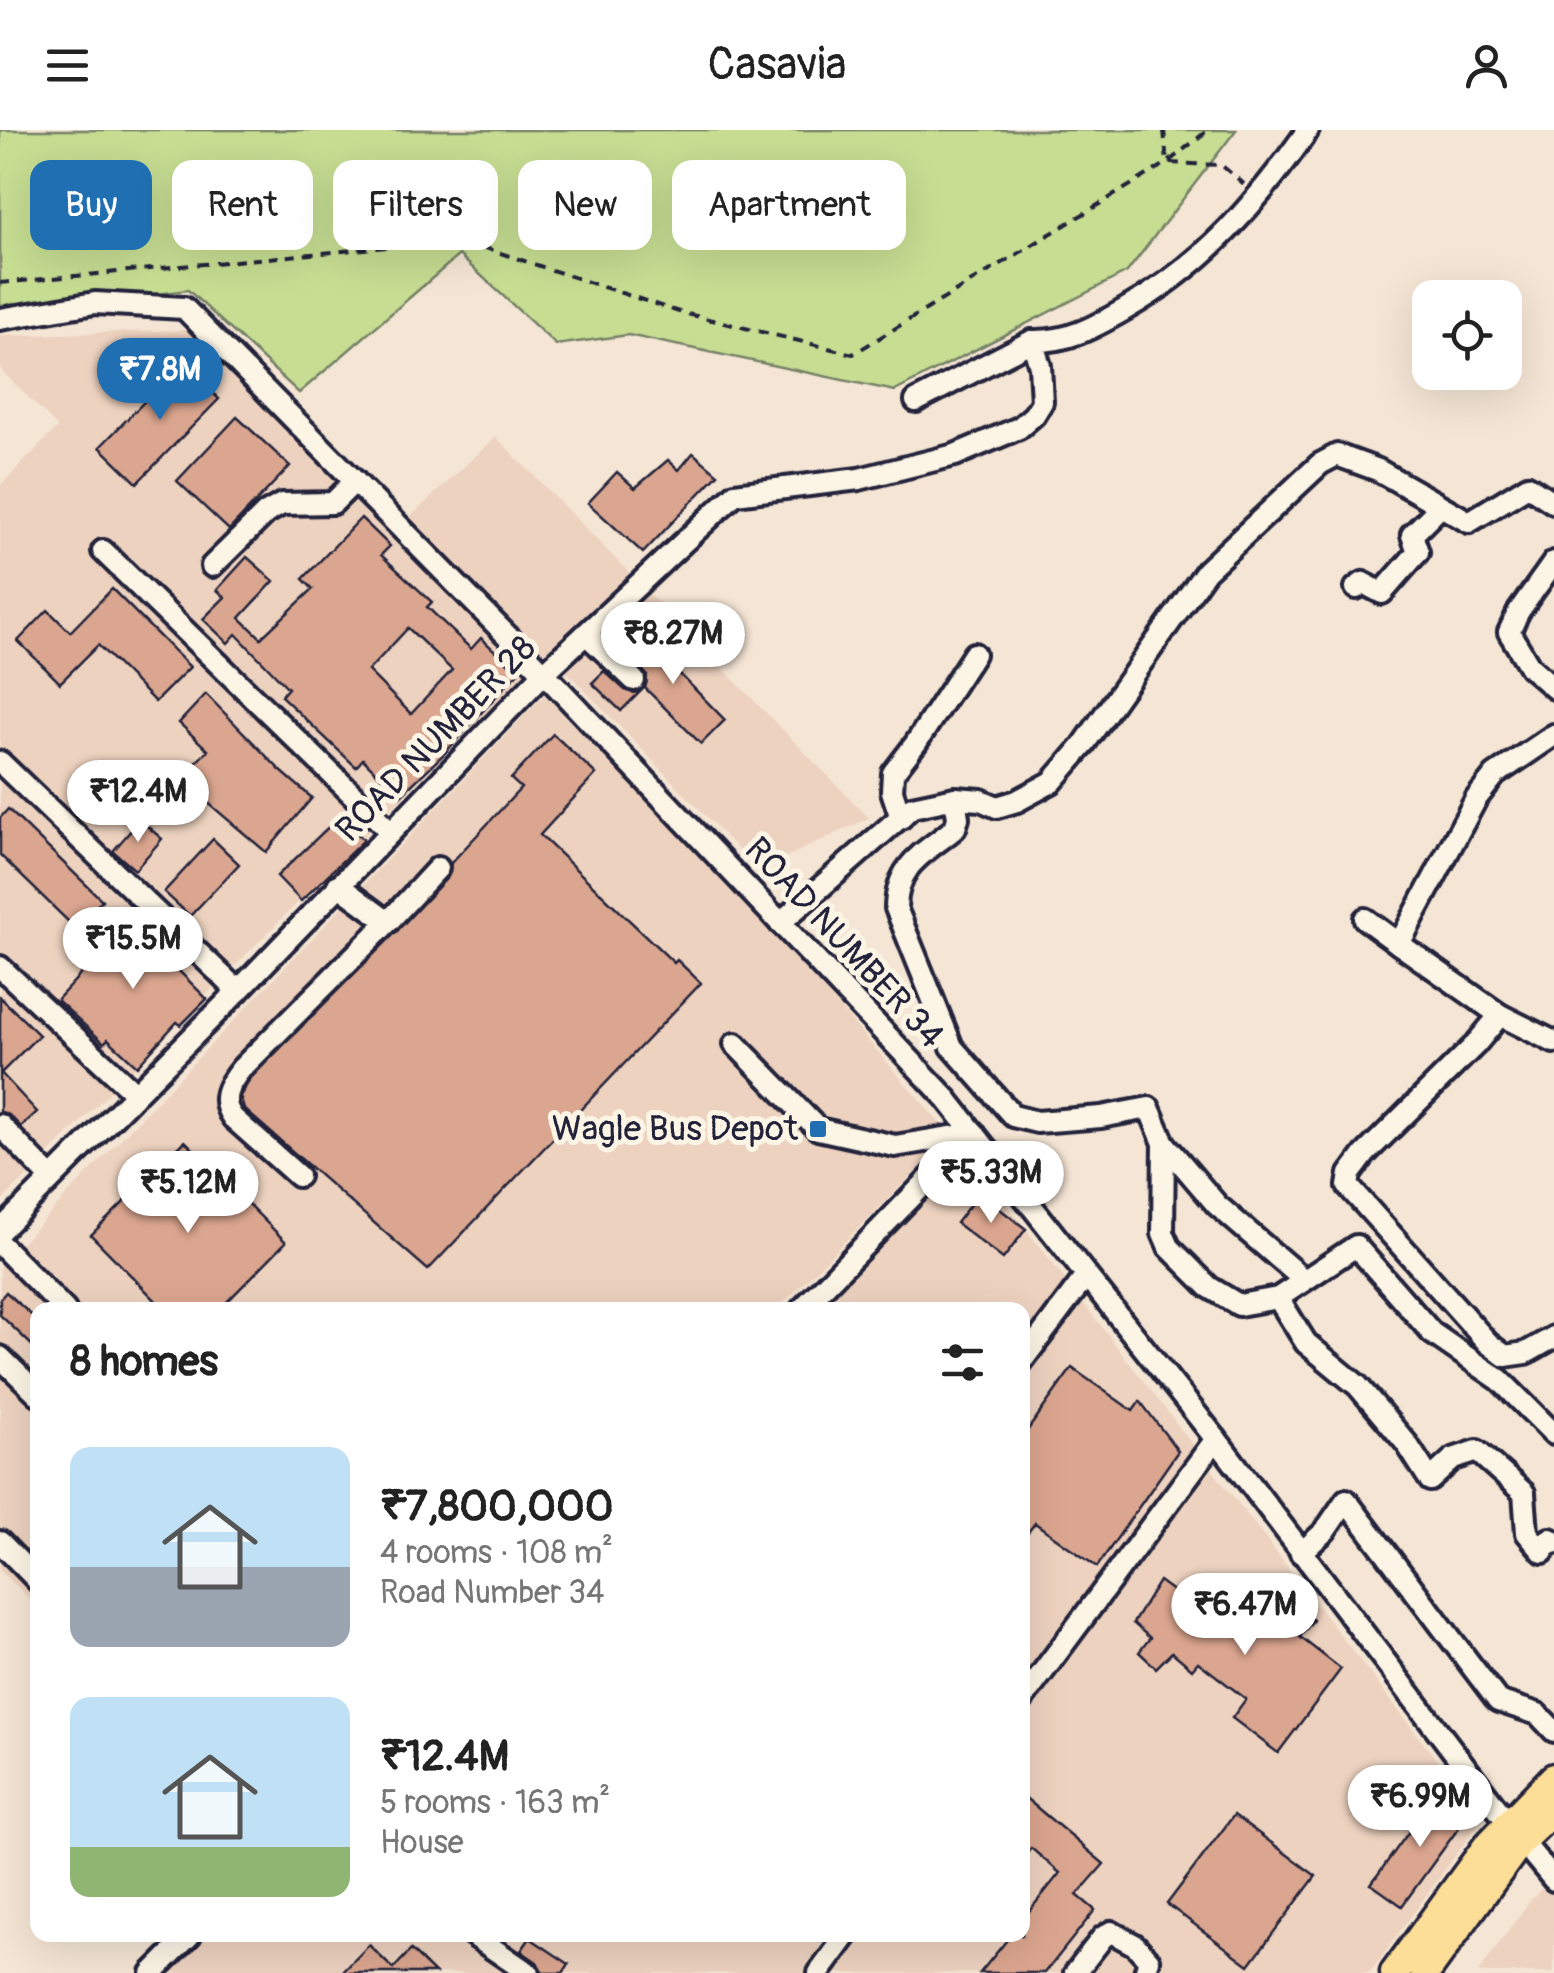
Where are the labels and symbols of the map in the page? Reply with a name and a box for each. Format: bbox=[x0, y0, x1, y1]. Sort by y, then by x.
pin: ₹7.8M bbox=[90, 338, 230, 423]
pin: ₹8.27M bbox=[592, 602, 754, 687]
street label: ROAD NUMBER 28 bbox=[326, 627, 546, 851]
pin: ₹12.4M bbox=[57, 760, 219, 845]
street label: ROAD NUMBER 34 bbox=[735, 828, 953, 1058]
pin: ₹15.5M bbox=[52, 907, 214, 992]
place label: Wagle Bus Depot bbox=[552, 1107, 799, 1151]
marker: Wagle Bus Depot bbox=[807, 1118, 829, 1140]
pin: ₹5.33M bbox=[910, 1141, 1072, 1226]
pin: ₹5.12M bbox=[107, 1151, 269, 1236]
pin: ₹6.47M bbox=[1164, 1573, 1326, 1658]
pin: ₹6.99M bbox=[1339, 1765, 1501, 1850]

